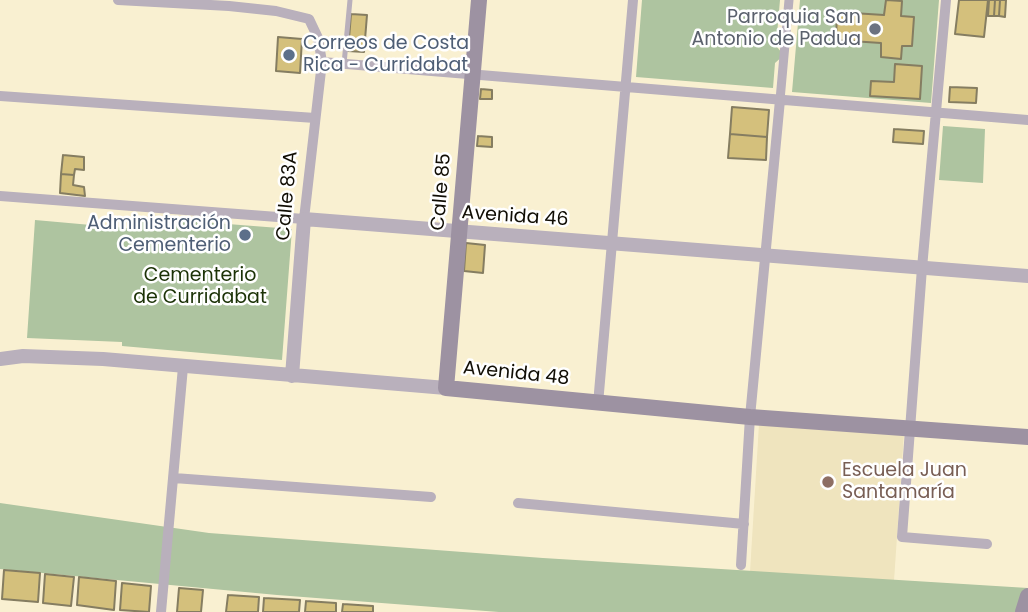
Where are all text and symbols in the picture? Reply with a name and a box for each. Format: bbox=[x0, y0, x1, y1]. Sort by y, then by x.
place label: Parroquia San Antonio de Padua bbox=[692, 7, 861, 51]
marker: Parroquia San Antonio de Padua bbox=[867, 21, 883, 37]
place label: Correos de Costa Rica - Curridabat bbox=[303, 33, 469, 77]
marker: Correos de Costa Rica - Curridabat bbox=[281, 47, 297, 63]
street label: Calle 83A bbox=[273, 150, 303, 242]
street label: Calle 85 bbox=[427, 152, 457, 232]
street label: Avenida 46 bbox=[461, 202, 569, 232]
place label: Administración Cementerio bbox=[87, 213, 231, 257]
marker: Administración Cementerio bbox=[237, 227, 253, 243]
park label: Cementerio de Curridabat bbox=[133, 265, 267, 309]
street label: Avenida 48 bbox=[462, 357, 570, 391]
place label: Escuela Juan Santamaría bbox=[842, 460, 967, 504]
marker: Escuela Juan Santamaría bbox=[820, 474, 836, 490]

